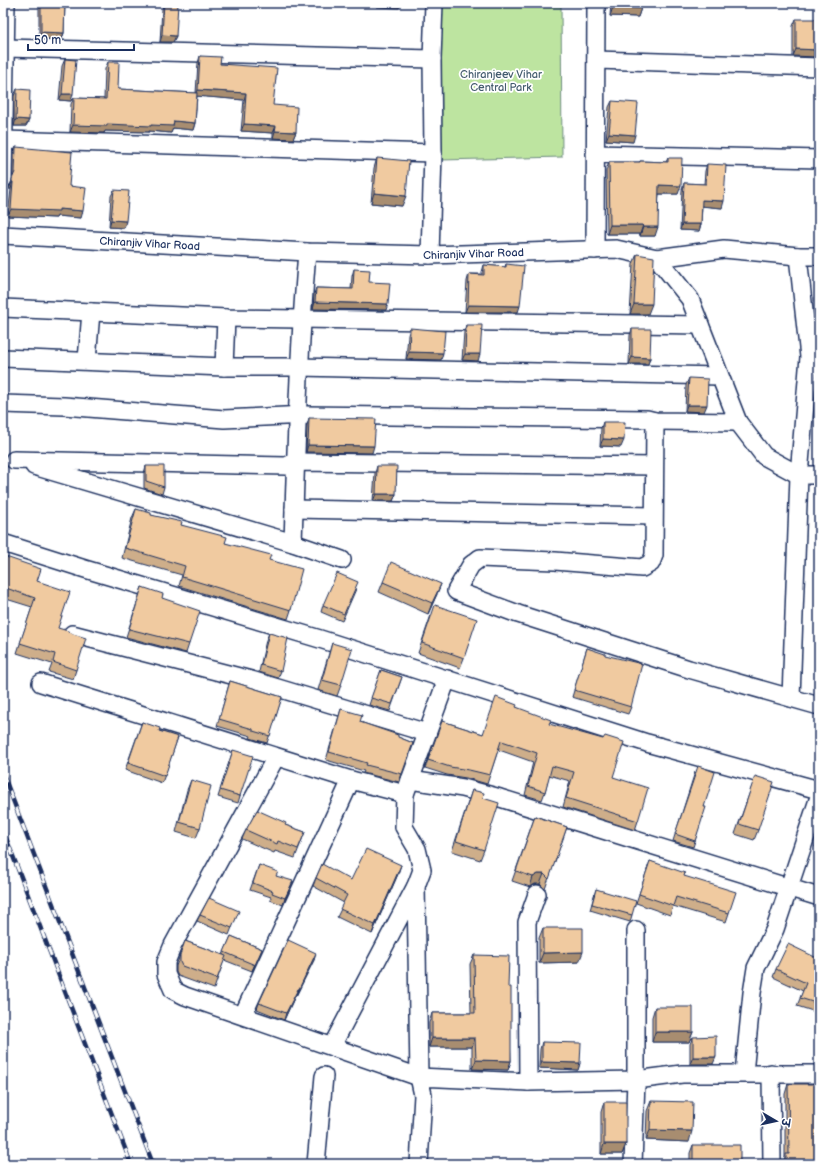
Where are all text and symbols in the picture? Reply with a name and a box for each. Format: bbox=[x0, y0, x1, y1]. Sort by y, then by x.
scale bar bbox=[28, 26, 134, 52]
text: 50 m bbox=[34, 33, 61, 48]
park label: Chiranjeev Vihar Central Park bbox=[460, 68, 543, 94]
street label: Chiranjiv Vihar Road bbox=[99, 234, 200, 253]
street label: Chiranjiv Vihar Road bbox=[423, 246, 524, 262]
north arrow bbox=[756, 1101, 796, 1141]
text: उ bbox=[778, 1117, 793, 1129]

